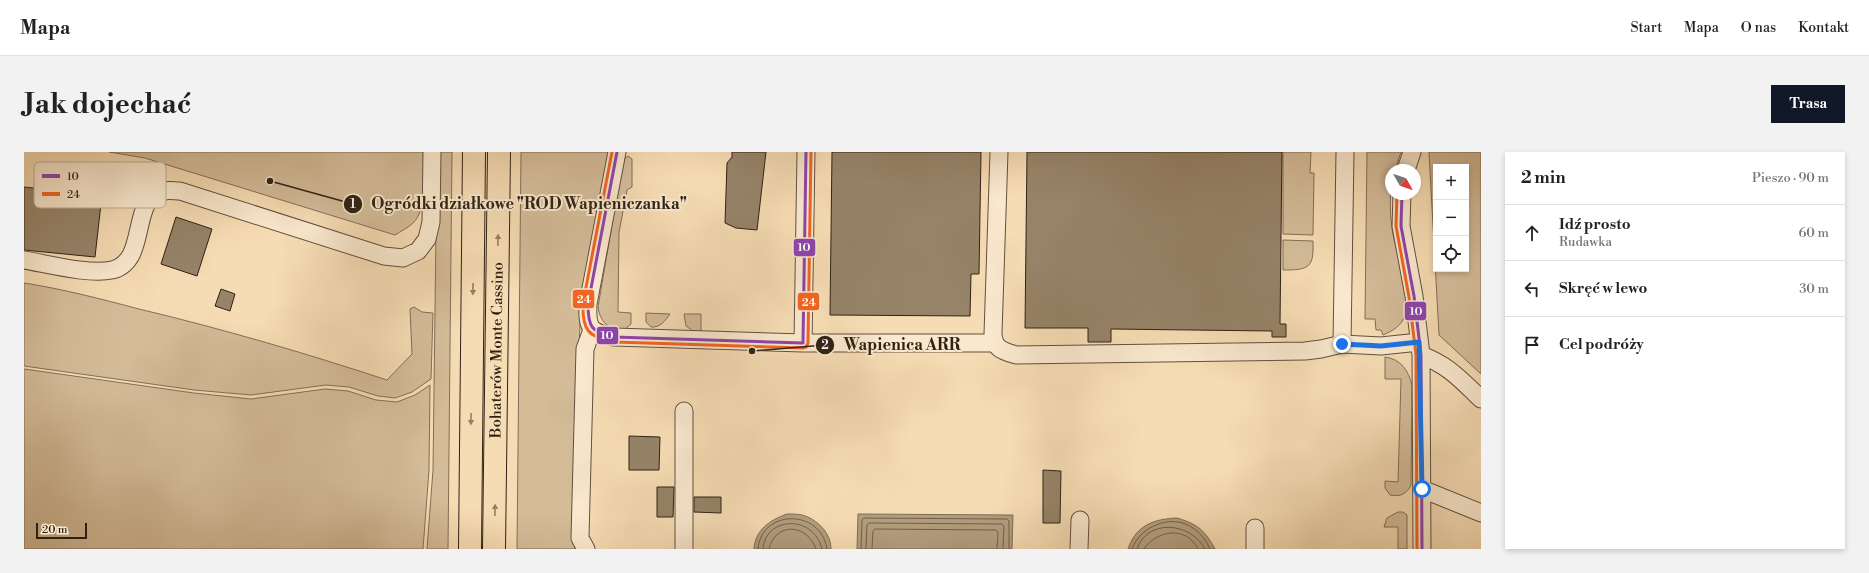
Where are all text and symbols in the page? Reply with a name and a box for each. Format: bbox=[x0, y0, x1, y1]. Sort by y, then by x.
text: Mapa bbox=[20, 16, 70, 40]
text: Start bbox=[1630, 19, 1662, 37]
text: Mapa bbox=[1684, 19, 1719, 37]
text: O nas bbox=[1741, 19, 1776, 37]
text: Kontakt bbox=[1798, 19, 1849, 37]
button: Trasa bbox=[1771, 85, 1845, 123]
text: Jak dojechać bbox=[24, 87, 191, 122]
legend bbox=[34, 162, 166, 208]
north arrow bbox=[1385, 164, 1421, 200]
map controls bbox=[1433, 164, 1469, 272]
button: + bbox=[1433, 164, 1469, 200]
text: 2 min bbox=[1521, 167, 1566, 189]
text: 10 bbox=[67, 170, 79, 184]
text: Pieszo · 90 m bbox=[1752, 170, 1829, 186]
text: 24 bbox=[67, 188, 80, 202]
callout: Ogródki działkowe "ROD Wapieniczanka" bbox=[343, 190, 694, 218]
text: Ogródki działkowe "ROD Wapieniczanka" bbox=[371, 194, 687, 214]
text: 1 bbox=[350, 197, 356, 212]
button: − bbox=[1433, 200, 1469, 236]
text: Idź prosto bbox=[1559, 215, 1631, 234]
icon: ahead bbox=[1521, 222, 1543, 244]
text: 60 m bbox=[1798, 225, 1829, 241]
one-way arrow bbox=[495, 233, 501, 246]
text: Rudawka bbox=[1559, 234, 1612, 250]
button: locate bbox=[1433, 236, 1469, 272]
line badge: 10 bbox=[793, 238, 816, 257]
text: 10 bbox=[798, 241, 810, 255]
street label: Bohaterów Monte Cassino bbox=[486, 262, 507, 439]
icon: left bbox=[1521, 278, 1543, 300]
text: Skręć w lewo bbox=[1559, 279, 1647, 298]
text: 30 m bbox=[1799, 281, 1829, 297]
one-way arrow bbox=[470, 283, 476, 296]
line badge: 24 bbox=[572, 289, 595, 309]
line badge: 24 bbox=[797, 292, 820, 311]
text: 24 bbox=[577, 293, 591, 307]
text: 24 bbox=[802, 296, 816, 310]
line badge: 10 bbox=[1404, 301, 1427, 321]
text: 10 bbox=[1410, 305, 1422, 319]
line badge: 10 bbox=[596, 326, 619, 345]
text: 10 bbox=[601, 329, 613, 343]
callout: Wapienica ARR bbox=[815, 331, 968, 359]
icon: arrive bbox=[1521, 334, 1543, 356]
text: Wapienica ARR bbox=[842, 335, 962, 355]
route end bbox=[1333, 335, 1351, 353]
text: Cel podróży bbox=[1559, 335, 1644, 354]
text: 2 bbox=[821, 338, 829, 353]
one-way arrow bbox=[468, 413, 474, 426]
route start bbox=[1413, 480, 1431, 498]
one-way arrow bbox=[492, 503, 498, 516]
scale bar bbox=[36, 521, 87, 540]
text: 20 m bbox=[42, 523, 67, 537]

